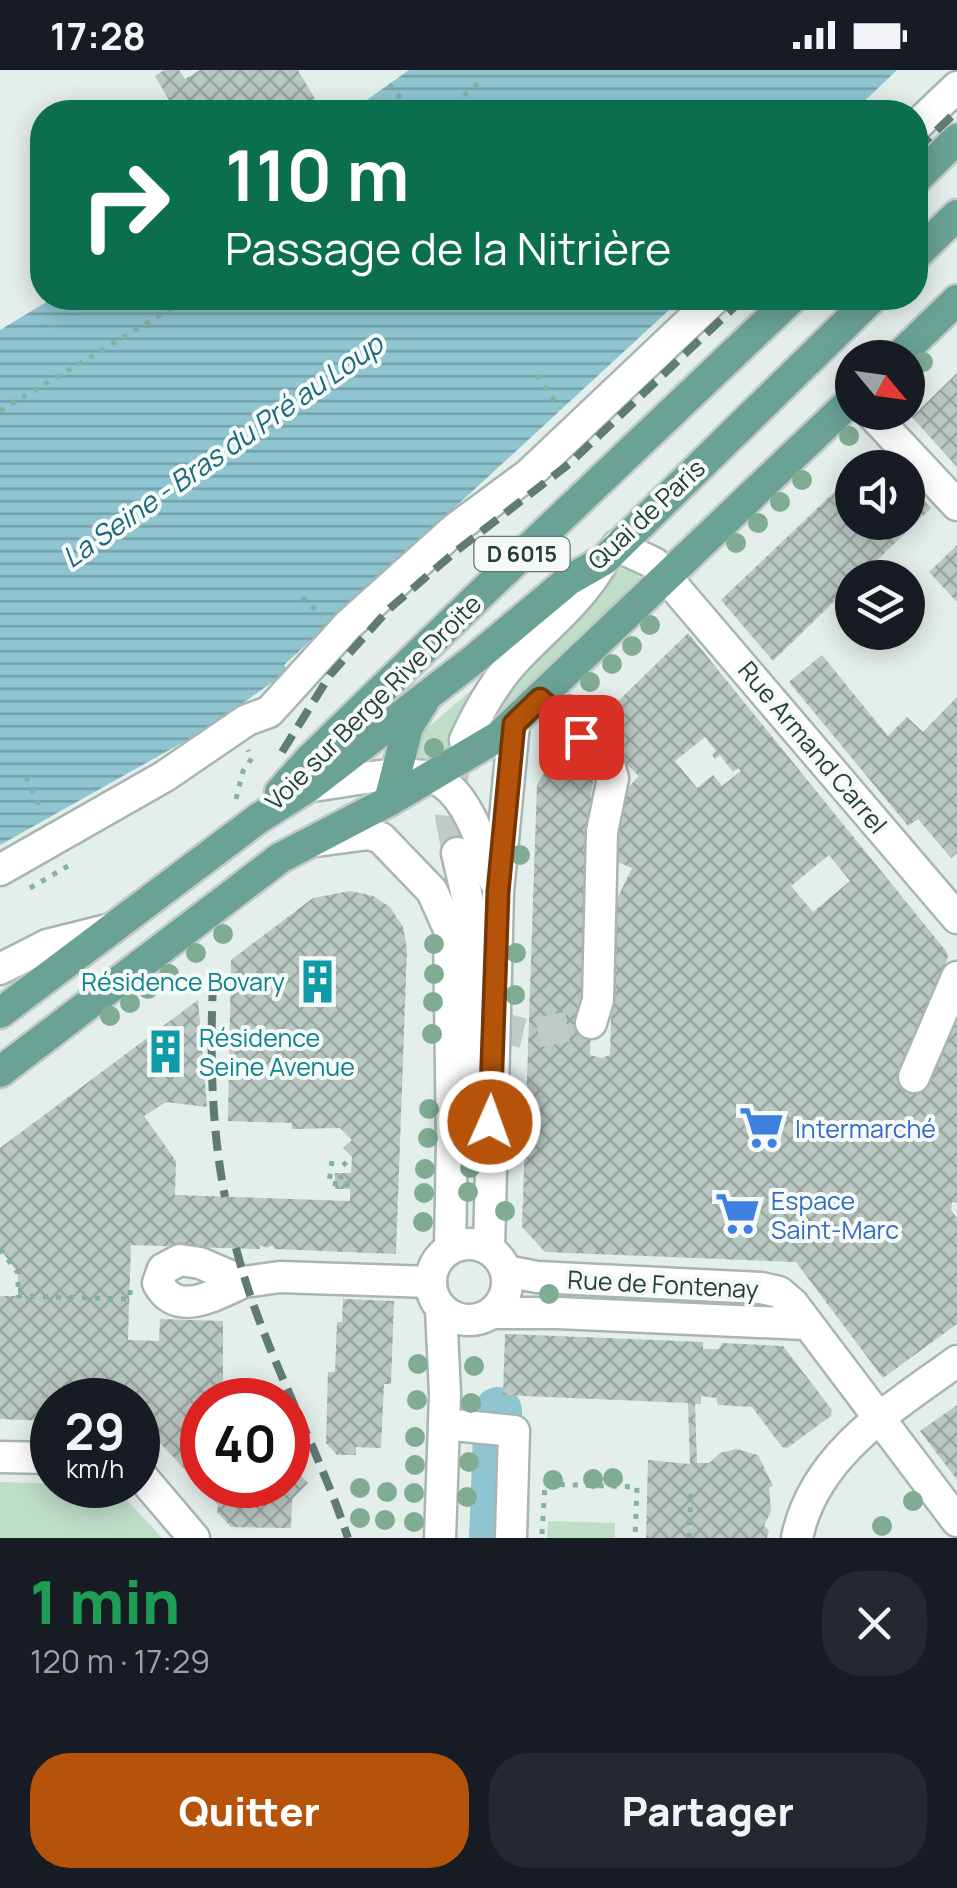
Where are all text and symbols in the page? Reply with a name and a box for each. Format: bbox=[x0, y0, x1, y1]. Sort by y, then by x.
text: 17:28 bbox=[50, 9, 146, 61]
text: 110 m bbox=[225, 126, 409, 222]
icon: right bbox=[60, 140, 190, 270]
text: Passage de la Nitrière bbox=[225, 217, 671, 279]
water label: La Seine - Bras du Pré au Loup bbox=[54, 324, 391, 576]
north arrow bbox=[835, 340, 925, 430]
map controls bbox=[835, 340, 925, 650]
button: sound bbox=[835, 450, 925, 540]
street label: Quai de Paris bbox=[580, 451, 712, 577]
road number: D 6015 bbox=[474, 537, 570, 571]
button: layers bbox=[835, 560, 925, 650]
street label: Voie sur Berge Rive Droite bbox=[257, 586, 489, 818]
street label: Rue Armand Carrel bbox=[731, 653, 895, 841]
pin bbox=[539, 695, 624, 780]
icon: arrive bbox=[554, 710, 609, 765]
building icon: Résidence Bovary bbox=[294, 957, 342, 1005]
place label: Résidence Bovary bbox=[81, 964, 285, 999]
place label: Résidence Seine Avenue bbox=[199, 1020, 355, 1084]
building icon: Résidence Seine Avenue bbox=[142, 1027, 190, 1075]
position arrow bbox=[438, 1070, 542, 1174]
supermarket icon: Intermarché bbox=[738, 1104, 786, 1152]
place label: Intermarché bbox=[795, 1111, 936, 1146]
place label: Espace Saint-Marc bbox=[771, 1183, 899, 1247]
supermarket icon: Espace Saint-Marc bbox=[714, 1190, 762, 1238]
street label: Rue de Fontenay bbox=[566, 1262, 760, 1306]
speed limit sign: 40 bbox=[180, 1378, 310, 1508]
text: 29 bbox=[65, 1397, 125, 1465]
text: km/h bbox=[66, 1451, 124, 1486]
text: 1 min bbox=[30, 1560, 180, 1642]
button: close bbox=[822, 1571, 927, 1676]
text: 120 m · 17:29 bbox=[30, 1639, 210, 1683]
button: Quitter bbox=[30, 1753, 469, 1868]
button: Partager bbox=[489, 1753, 927, 1868]

